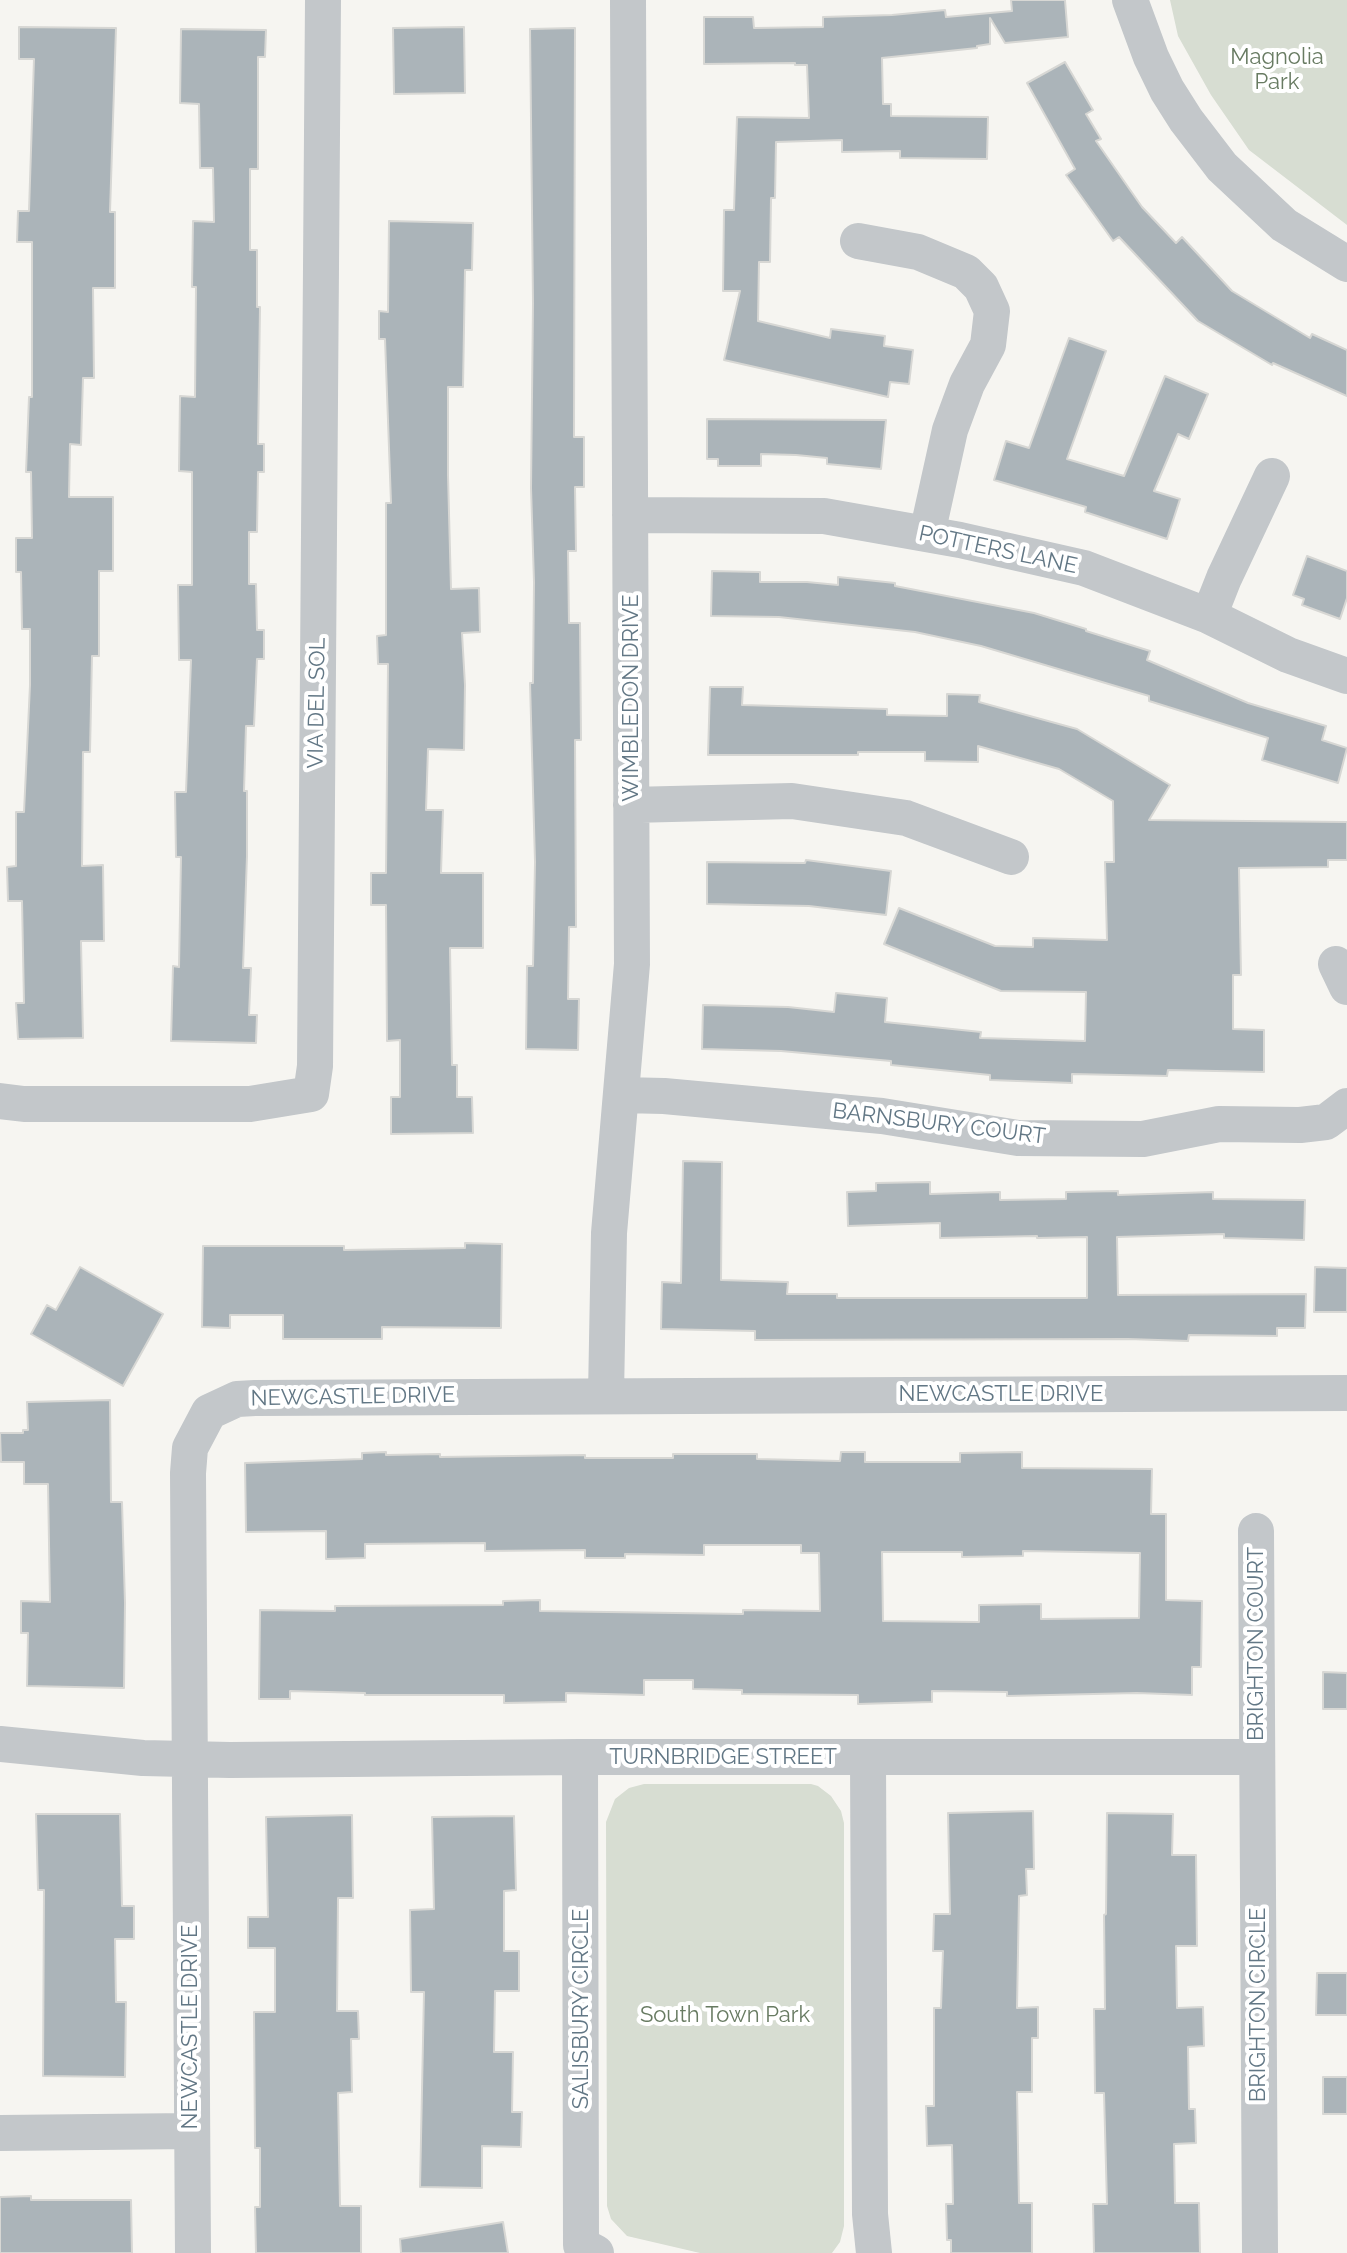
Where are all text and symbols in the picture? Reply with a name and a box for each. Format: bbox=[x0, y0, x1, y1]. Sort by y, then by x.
park label: Magnolia Park bbox=[1230, 44, 1324, 96]
street label: POTTERS LANE bbox=[916, 520, 1080, 580]
street label: WIMBLEDON DRIVE bbox=[618, 594, 644, 802]
street label: VIA DEL SOL bbox=[303, 637, 331, 769]
street label: BARNSBURY COURT bbox=[831, 1098, 1047, 1150]
street label: NEWCASTLE DRIVE bbox=[899, 1381, 1103, 1407]
street label: NEWCASTLE DRIVE bbox=[250, 1382, 456, 1412]
street label: BRIGHTON COURT bbox=[1243, 1547, 1269, 1741]
street label: TURNBRIDGE STREET bbox=[609, 1744, 837, 1770]
street label: BRIGHTON CIRCLE bbox=[1245, 1908, 1271, 2102]
street label: SALISBURY CIRCLE bbox=[568, 1909, 594, 2109]
street label: NEWCASTLE DRIVE bbox=[177, 1925, 203, 2129]
park label: South Town Park bbox=[640, 2002, 810, 2028]

